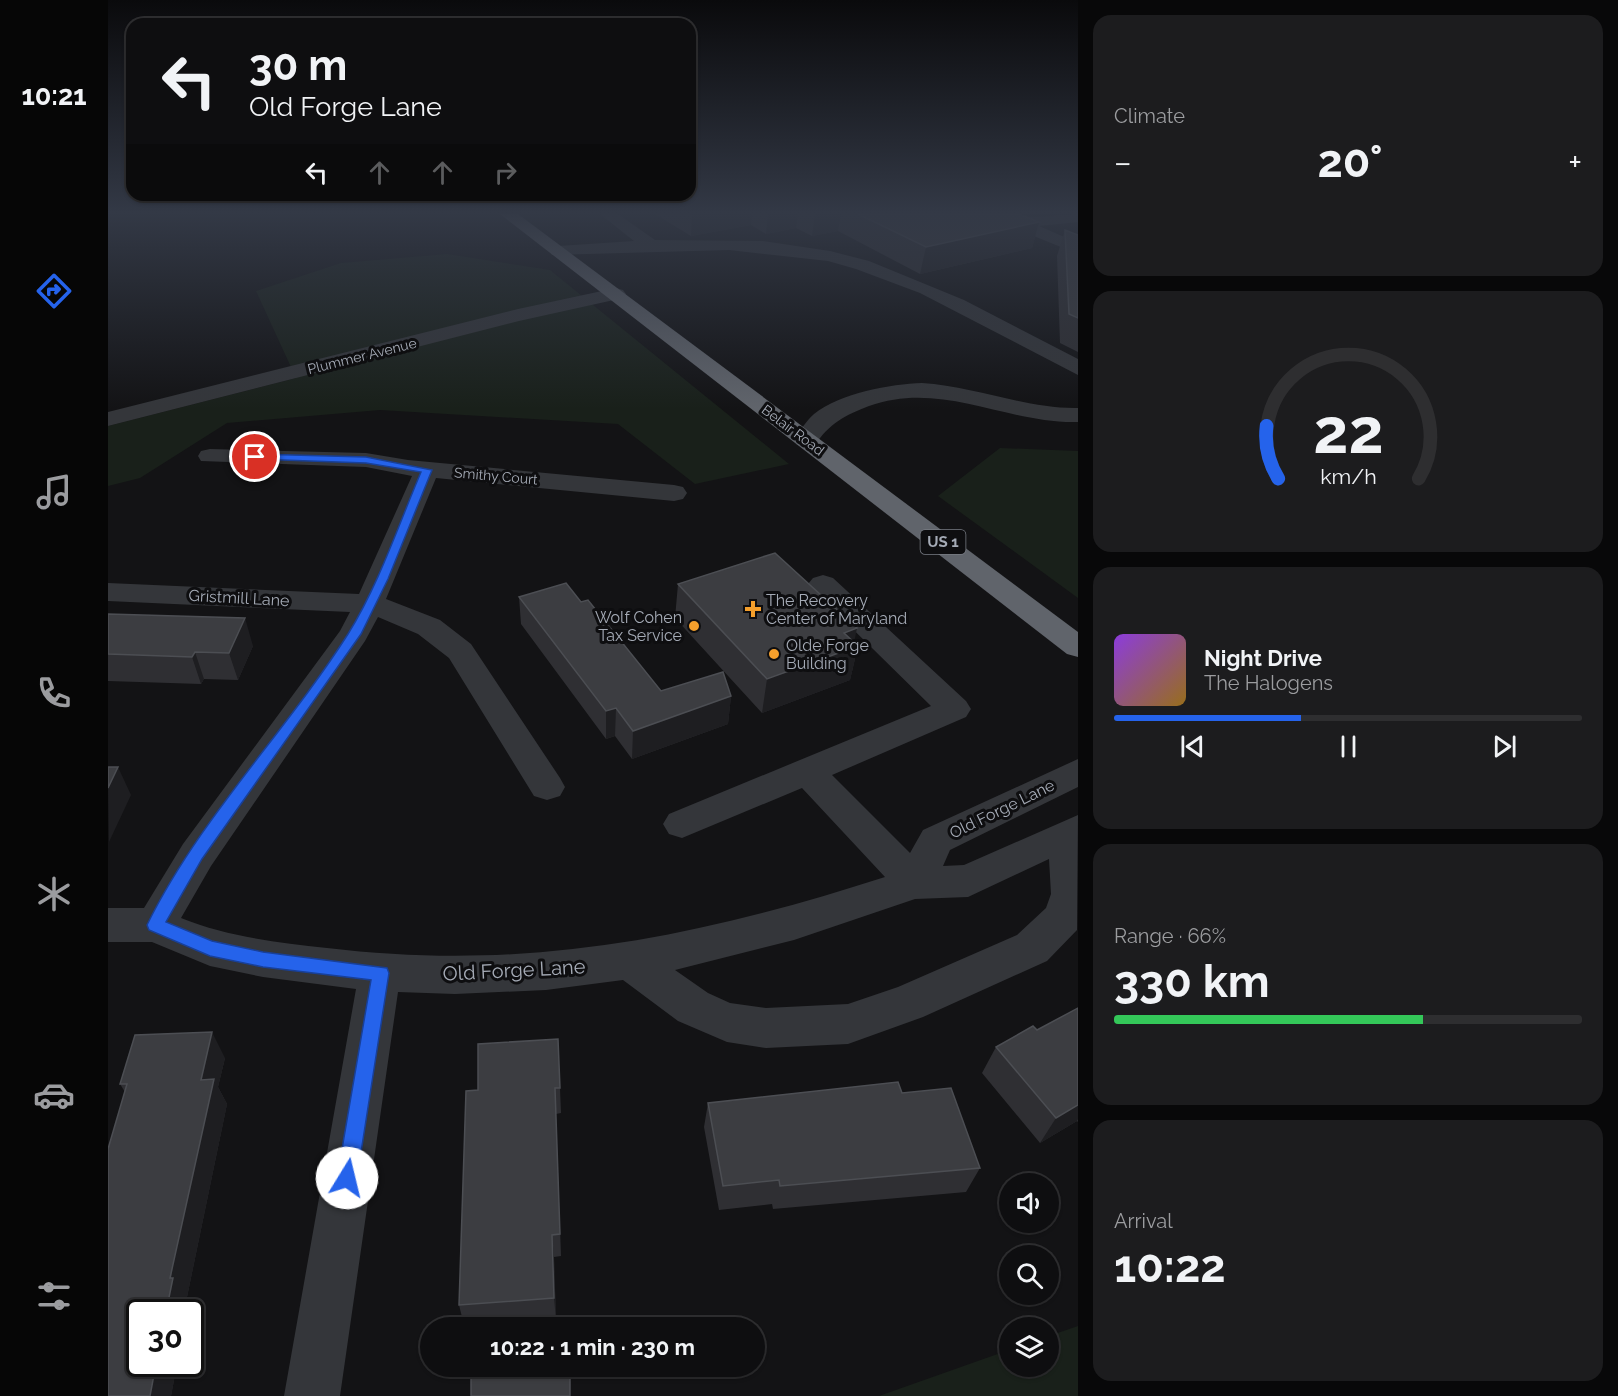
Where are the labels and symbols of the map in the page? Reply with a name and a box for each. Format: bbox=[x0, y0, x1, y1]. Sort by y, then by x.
street label: Plummer Avenue bbox=[306, 335, 418, 377]
street label: Belair Road bbox=[759, 401, 827, 459]
pin bbox=[229, 431, 280, 482]
street label: Smithy Court bbox=[454, 464, 539, 488]
road number: US 1 bbox=[920, 530, 966, 554]
street label: Gristmill Lane bbox=[188, 586, 290, 610]
place label: The Recovery Center of Maryland bbox=[766, 591, 907, 628]
marker: The Recovery Center of Maryland bbox=[744, 600, 762, 618]
place label: Wolf Cohen Tax Service bbox=[595, 608, 682, 645]
marker: Wolf Cohen Tax Service bbox=[687, 619, 701, 633]
place label: Olde Forge Building bbox=[786, 636, 869, 673]
marker: Olde Forge Building bbox=[767, 647, 781, 661]
street label: Old Forge Lane bbox=[946, 775, 1058, 843]
street label: Old Forge Lane bbox=[442, 954, 586, 986]
position arrow bbox=[315, 1146, 379, 1210]
speed limit sign: 30 bbox=[126, 1299, 204, 1377]

